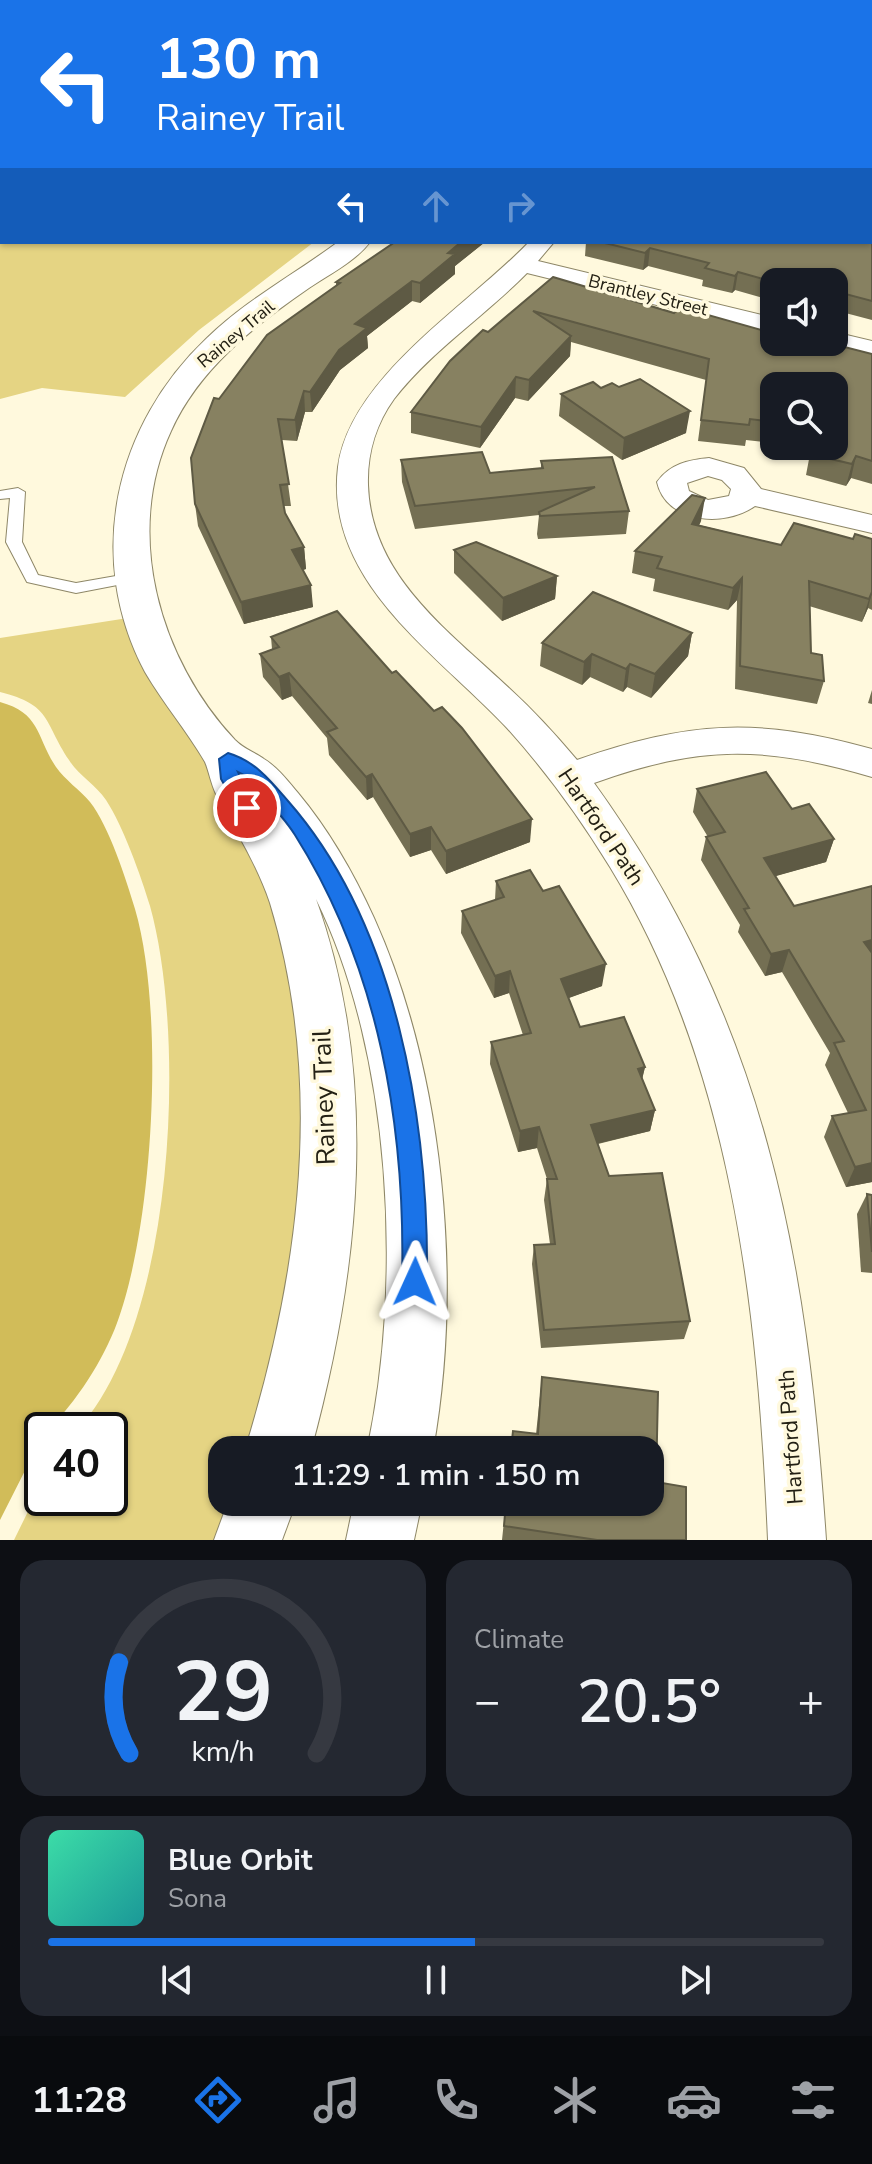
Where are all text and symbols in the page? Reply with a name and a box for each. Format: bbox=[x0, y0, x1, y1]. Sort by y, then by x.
text: 130 m bbox=[156, 21, 321, 98]
icon: left bbox=[24, 32, 128, 136]
text: Rainey Trail bbox=[156, 94, 344, 143]
icon: left bbox=[330, 184, 374, 228]
icon: ahead bbox=[414, 184, 458, 228]
icon: right bbox=[498, 184, 542, 228]
map controls bbox=[760, 268, 848, 460]
button: sound bbox=[760, 268, 848, 356]
street label: Brantley Street bbox=[586, 269, 711, 322]
street label: Rainey Trail bbox=[192, 294, 280, 373]
button: search bbox=[760, 372, 848, 460]
street label: Hartford Path bbox=[551, 763, 651, 891]
pin bbox=[213, 774, 281, 842]
icon: arrive bbox=[225, 786, 269, 830]
street label: Rainey Trail bbox=[304, 1028, 344, 1166]
position arrow bbox=[373, 1240, 457, 1324]
street label: Hartford Path bbox=[771, 1368, 811, 1506]
speed limit sign: 40 bbox=[24, 1412, 128, 1516]
text: 11:29 · 1 min · 150 m bbox=[291, 1455, 581, 1496]
text: Climate bbox=[474, 1622, 564, 1657]
text: 29 bbox=[173, 1636, 273, 1749]
text: 20.5° bbox=[577, 1661, 721, 1743]
text: − bbox=[474, 1672, 500, 1732]
text: + bbox=[798, 1672, 824, 1732]
text: km/h bbox=[192, 1732, 254, 1771]
text: Blue Orbit bbox=[168, 1840, 312, 1881]
text: Sona bbox=[168, 1881, 227, 1916]
icon: previous bbox=[155, 1958, 199, 2002]
icon: pause bbox=[414, 1958, 458, 2002]
icon: next bbox=[673, 1958, 717, 2002]
icon: directions bbox=[190, 2072, 246, 2128]
icon: music bbox=[309, 2072, 365, 2128]
icon: phone bbox=[428, 2072, 484, 2128]
icon: climate bbox=[547, 2072, 603, 2128]
icon: car bbox=[666, 2072, 722, 2128]
icon: filters bbox=[785, 2072, 841, 2128]
text: 11:28 bbox=[31, 2076, 127, 2125]

